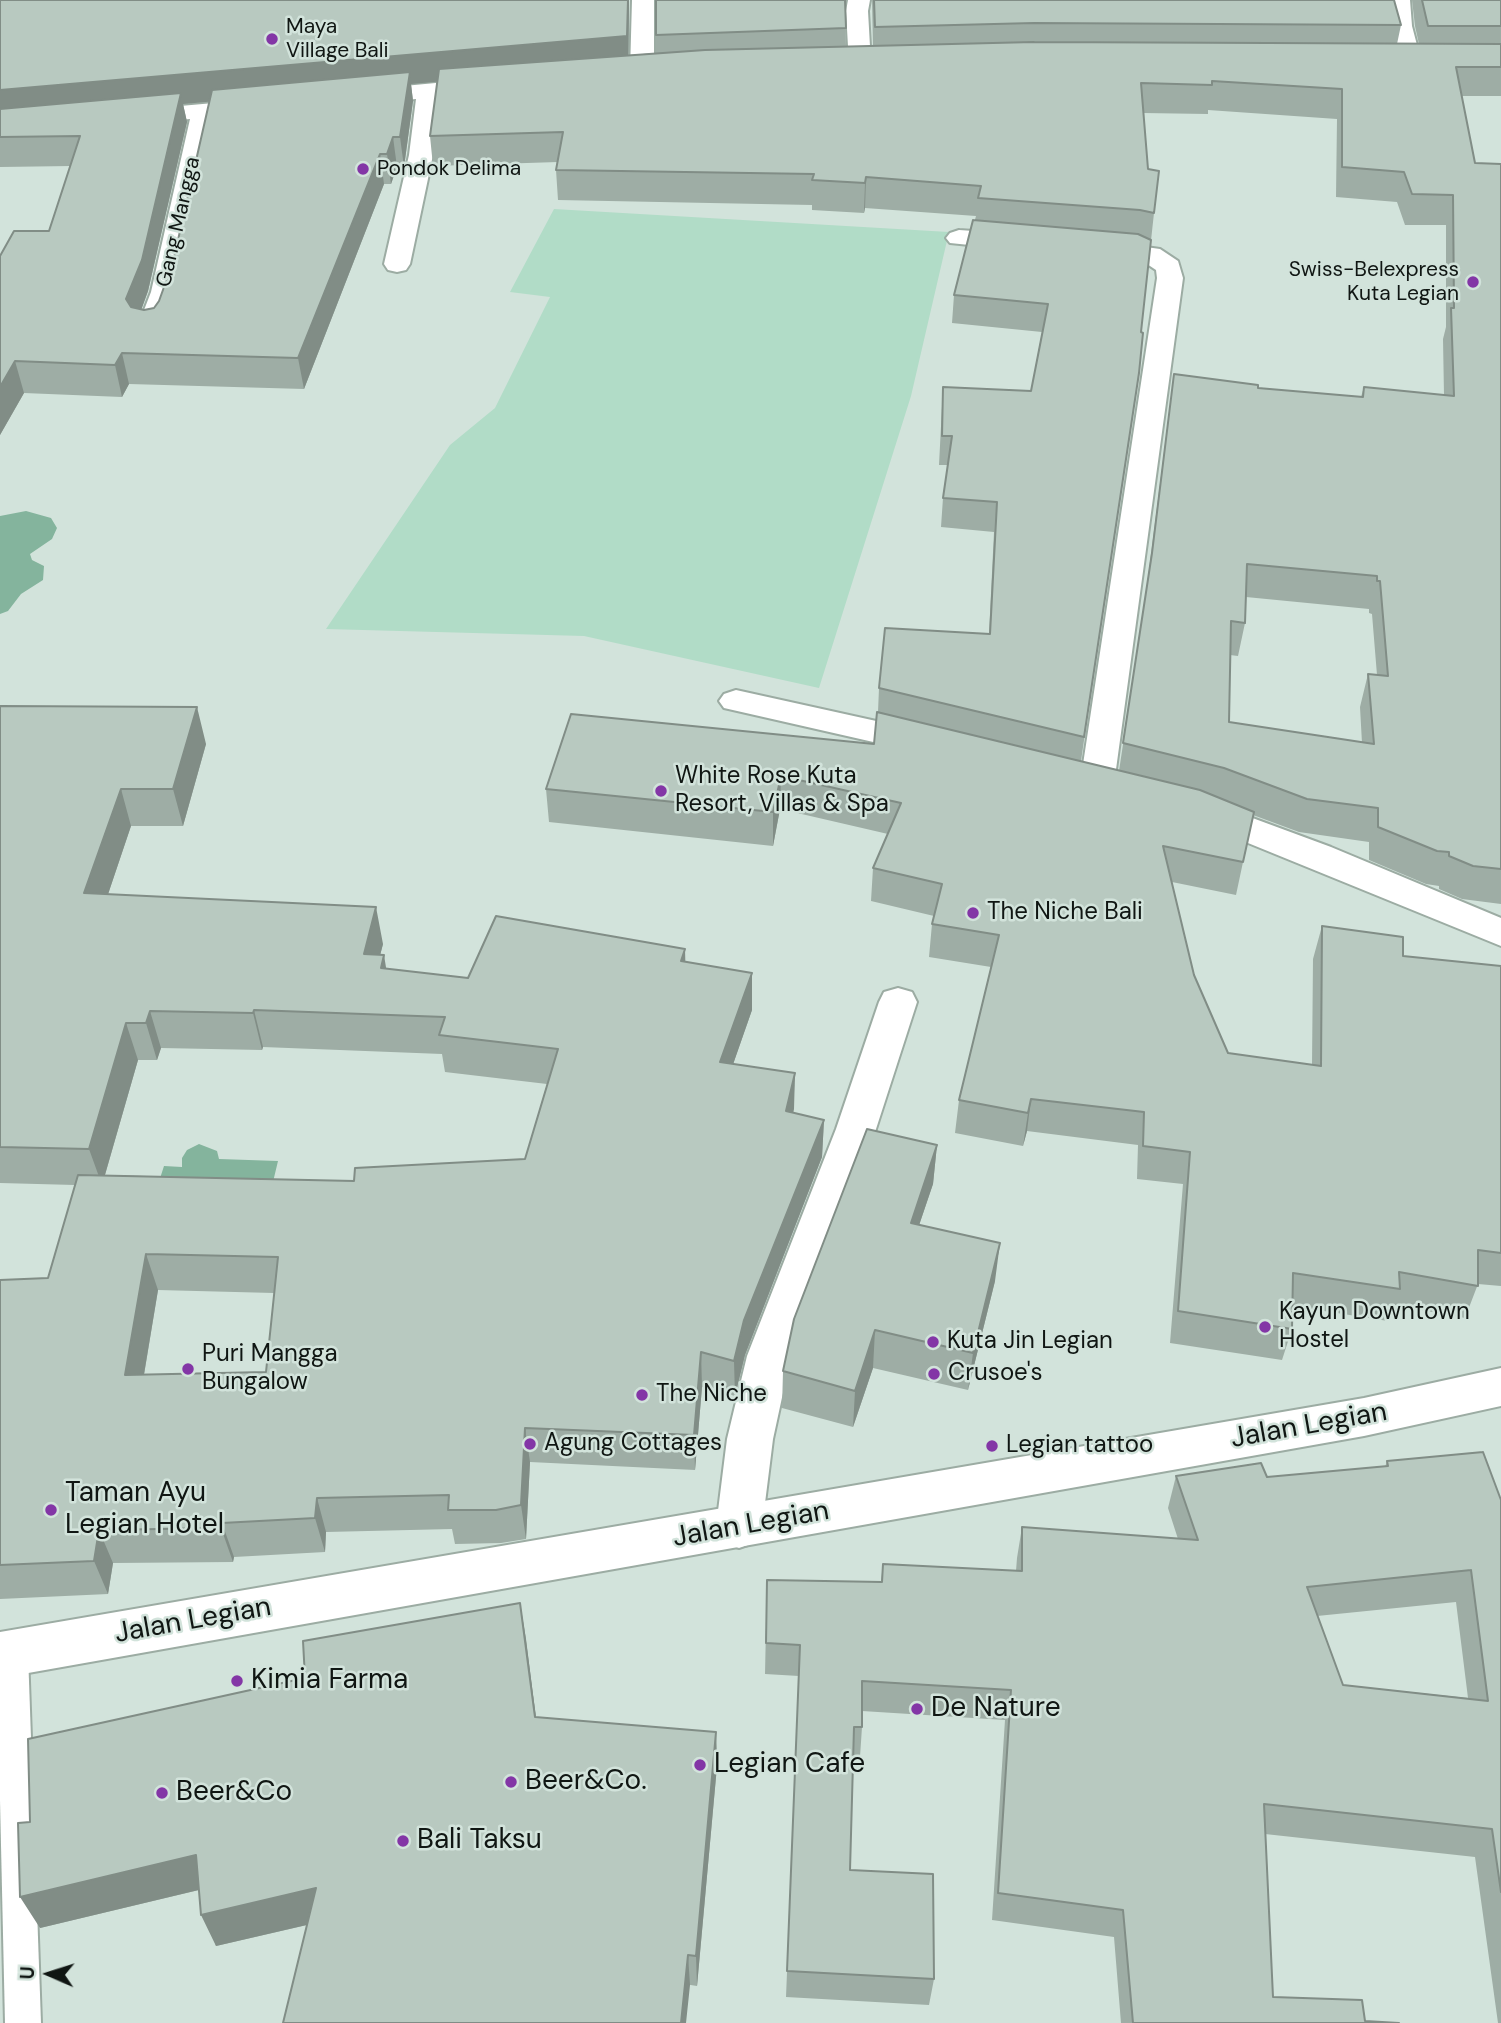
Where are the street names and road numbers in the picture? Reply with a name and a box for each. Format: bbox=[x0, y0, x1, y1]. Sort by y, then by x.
street label: Gang Mangga bbox=[152, 155, 206, 289]
street label: Jalan Legian bbox=[1228, 1396, 1390, 1456]
street label: Jalan Legian bbox=[670, 1495, 832, 1555]
street label: Jalan Legian bbox=[112, 1591, 274, 1651]

